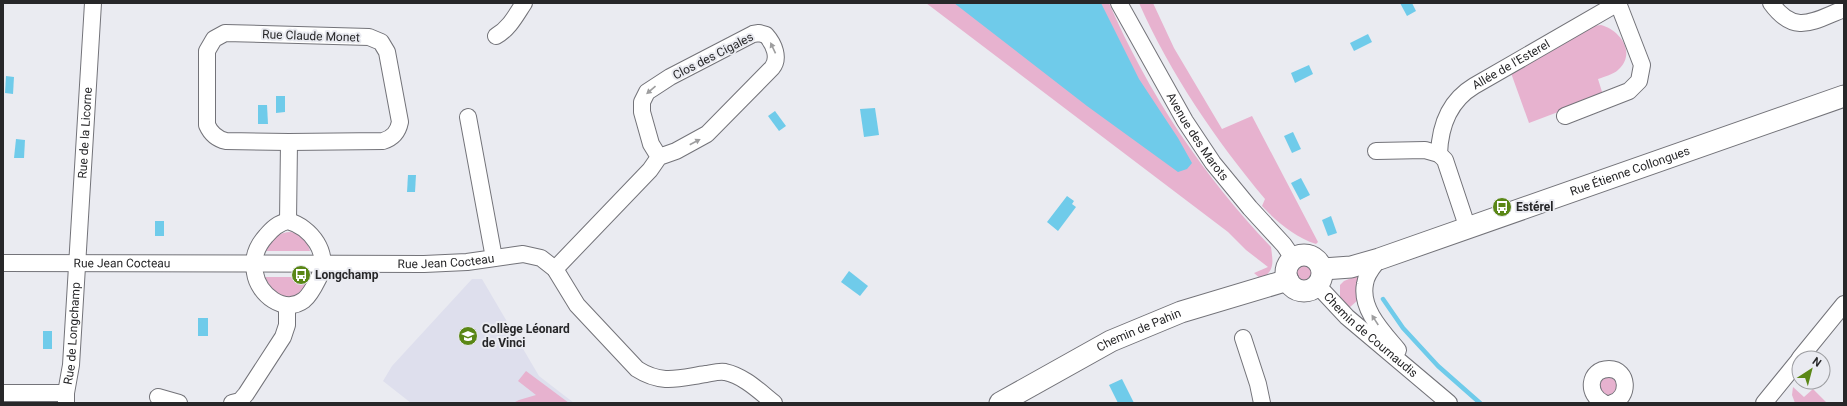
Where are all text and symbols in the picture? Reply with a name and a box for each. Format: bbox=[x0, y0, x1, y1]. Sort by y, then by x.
street label: Rue Claude Monet bbox=[262, 27, 360, 45]
street label: Clos des Cigales bbox=[670, 30, 756, 82]
street label: Allée de l'Esterel bbox=[1470, 37, 1552, 92]
one-way arrow bbox=[770, 42, 776, 53]
one-way arrow bbox=[646, 85, 657, 94]
street label: Rue de la Licorne bbox=[75, 87, 95, 179]
street label: Avenue des Marots bbox=[1164, 90, 1232, 183]
one-way arrow bbox=[689, 139, 701, 145]
street label: Rue Étienne Collongues bbox=[1568, 144, 1692, 199]
bus stop icon: Estérel bbox=[1491, 196, 1513, 218]
place label: Estérel bbox=[1516, 200, 1553, 214]
street label: Rue Jean Cocteau bbox=[398, 251, 495, 271]
street label: Rue Jean Cocteau bbox=[74, 256, 170, 270]
bus stop icon: Longchamp bbox=[290, 264, 312, 286]
place label: Longchamp bbox=[315, 268, 379, 282]
street label: Rue de Longchamp bbox=[61, 281, 83, 386]
street label: Chemin de Cournaudis bbox=[1321, 290, 1420, 380]
street label: Chemin de Pahin bbox=[1094, 306, 1183, 355]
one-way arrow bbox=[1372, 314, 1379, 326]
place label: Collège Léonard de Vinci bbox=[482, 322, 570, 350]
school or university icon: Collège Léonard de Vinci bbox=[457, 325, 479, 347]
north arrow bbox=[1791, 350, 1831, 390]
text: N bbox=[1810, 355, 1824, 370]

